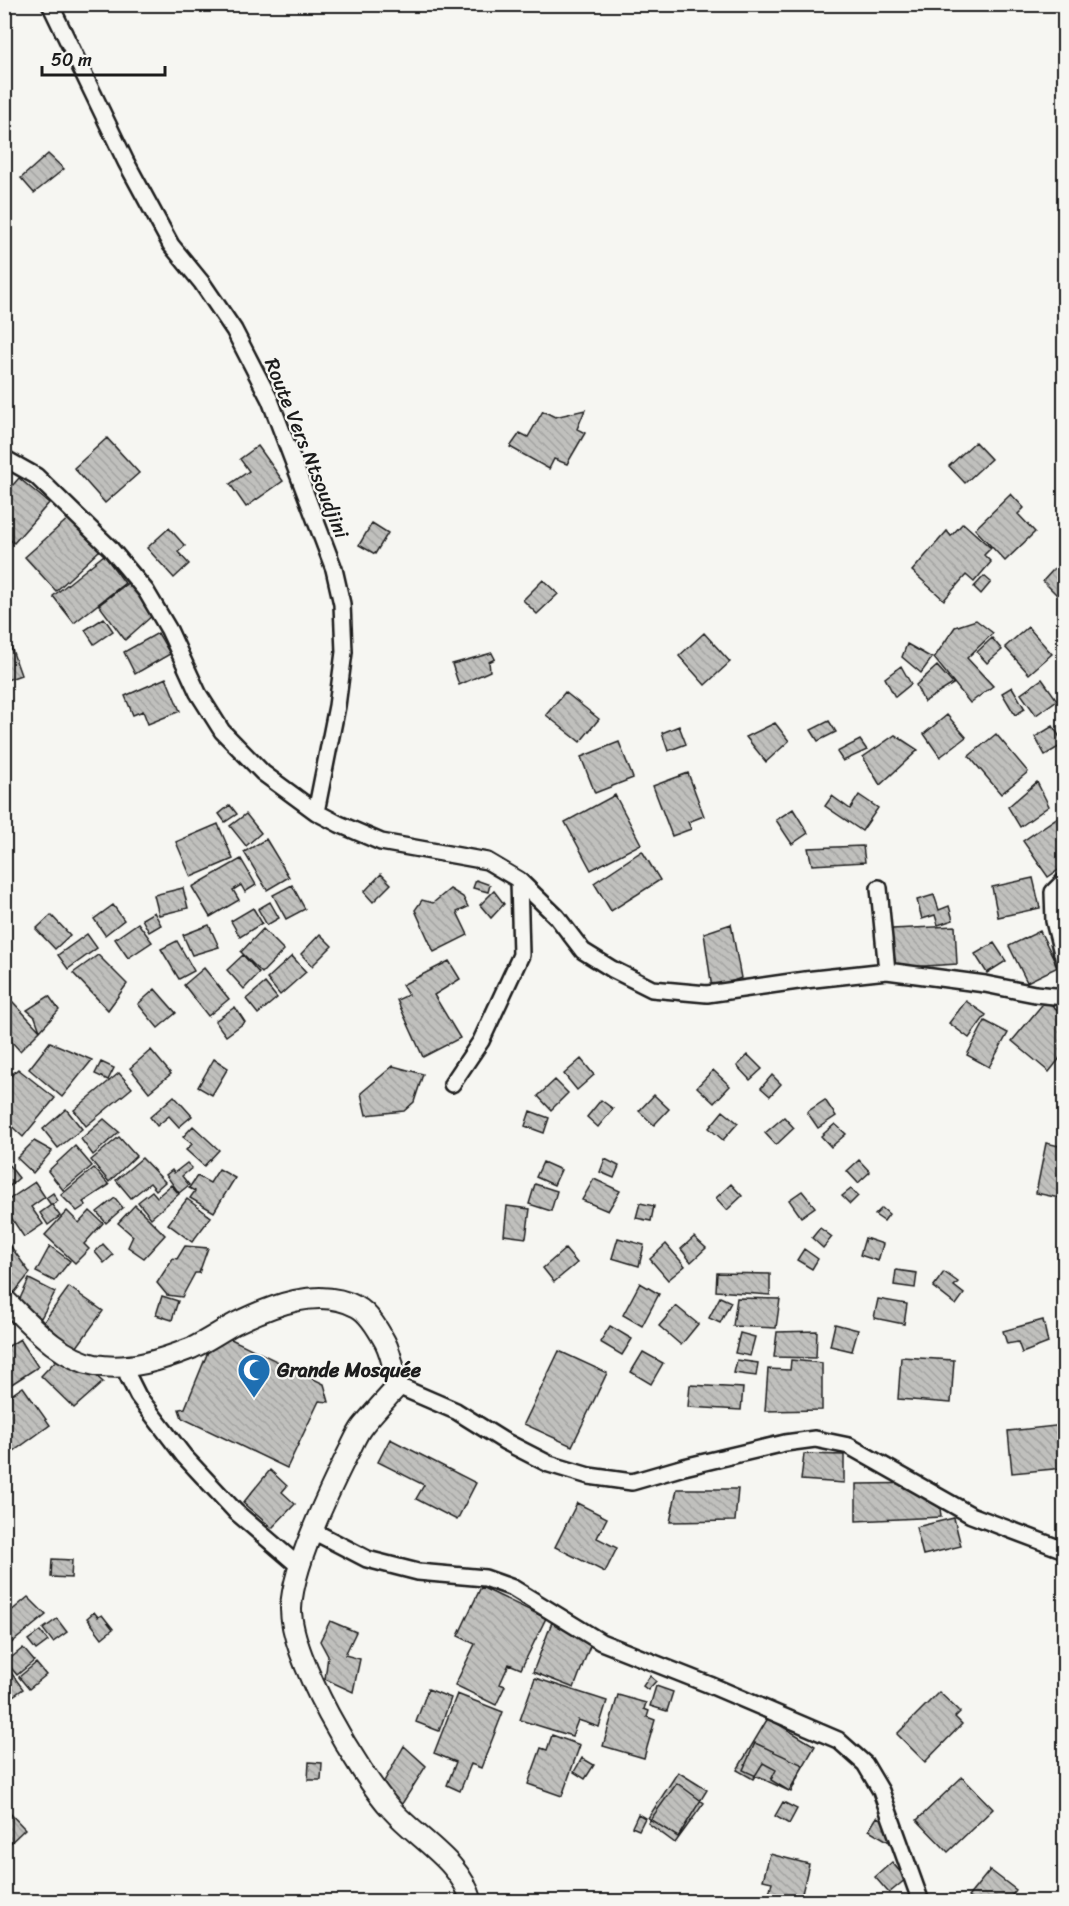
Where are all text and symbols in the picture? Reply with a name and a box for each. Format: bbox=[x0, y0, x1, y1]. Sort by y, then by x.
scale bar bbox=[42, 39, 165, 77]
text: 50 m bbox=[51, 44, 92, 76]
street label: Route Vers Ntsoudjini bbox=[254, 353, 359, 545]
mosque icon: Grande Mosquée bbox=[236, 1352, 272, 1399]
place label: Grande Mosquée bbox=[276, 1353, 422, 1388]

